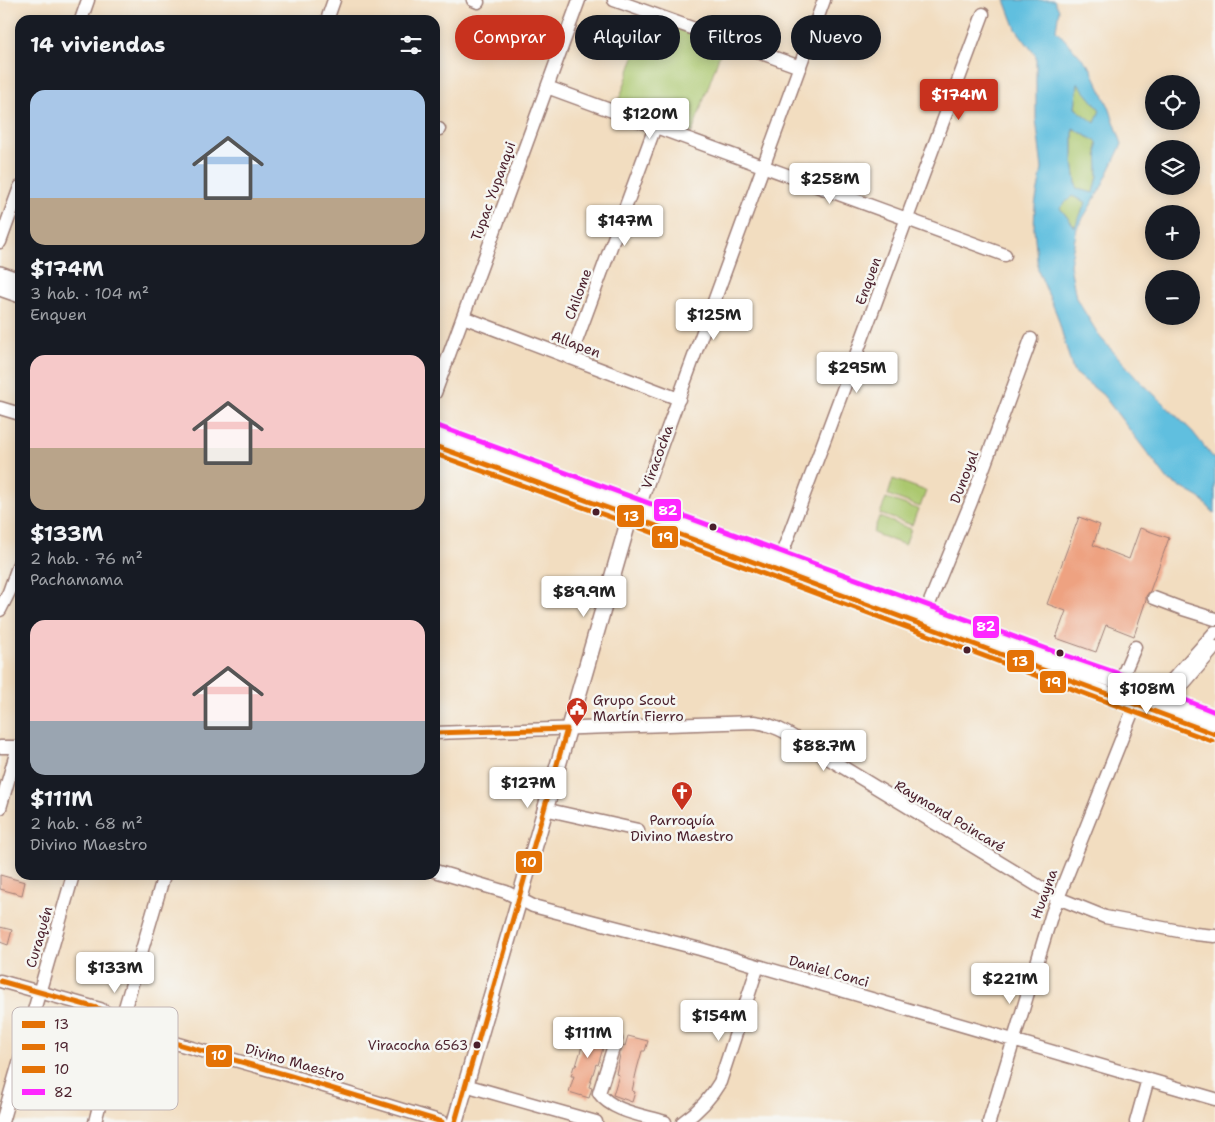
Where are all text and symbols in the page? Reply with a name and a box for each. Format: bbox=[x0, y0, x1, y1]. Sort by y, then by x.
chip: Comprar bbox=[455, 15, 565, 60]
chip: Alquilar bbox=[575, 15, 680, 60]
chip: Filtros bbox=[690, 15, 781, 60]
chip: Nuevo bbox=[791, 15, 881, 60]
text: 14 viviendas bbox=[30, 31, 165, 59]
icon: filters bbox=[397, 31, 425, 59]
map controls bbox=[1145, 75, 1200, 325]
button: locate bbox=[1145, 75, 1200, 130]
pin: $174M bbox=[924, 78, 994, 121]
text: $174M bbox=[931, 84, 987, 105]
pin: $120M bbox=[615, 98, 685, 140]
text: $120M bbox=[622, 103, 678, 124]
icon: home bbox=[183, 123, 273, 213]
street label: Tupac Yupanqui bbox=[467, 139, 519, 243]
button: layers bbox=[1145, 140, 1200, 195]
pin: $258M bbox=[795, 162, 865, 205]
text: $258M bbox=[800, 168, 860, 189]
pin: $147M bbox=[590, 204, 660, 247]
button: + bbox=[1145, 205, 1200, 260]
text: $147M bbox=[597, 210, 653, 231]
street label: Enquen bbox=[851, 254, 885, 307]
text: $174M bbox=[30, 255, 104, 283]
street label: Chilome bbox=[560, 266, 596, 322]
button: − bbox=[1145, 270, 1200, 325]
text: 3 hab. · 104 m² bbox=[30, 283, 149, 304]
pin: $125M bbox=[679, 298, 749, 341]
text: Enquen bbox=[30, 304, 87, 325]
text: $125M bbox=[687, 304, 741, 325]
street label: Allapen bbox=[549, 326, 604, 362]
pin: $295M bbox=[822, 352, 892, 394]
text: $295M bbox=[828, 357, 886, 378]
icon: home bbox=[183, 388, 273, 478]
street label: Viracocha bbox=[637, 422, 677, 491]
street label: Dunoyal bbox=[946, 447, 983, 506]
line badge: 82 bbox=[653, 498, 682, 522]
text: 82 bbox=[658, 501, 678, 519]
line badge: 13 bbox=[616, 504, 645, 528]
unlabelled marker bbox=[591, 507, 601, 517]
text: 13 bbox=[623, 507, 639, 525]
text: $133M bbox=[30, 520, 103, 548]
unlabelled marker bbox=[708, 522, 718, 532]
line badge: 19 bbox=[651, 525, 679, 549]
text: 19 bbox=[657, 528, 673, 546]
text: 2 hab. · 76 m² bbox=[30, 548, 143, 569]
text: Pachamama bbox=[30, 569, 123, 590]
pin: $89.9M bbox=[543, 576, 625, 618]
text: $89.9M bbox=[552, 581, 616, 602]
line badge: 82 bbox=[972, 615, 1000, 639]
text: 82 bbox=[976, 617, 996, 635]
unlabelled marker bbox=[962, 645, 972, 655]
unlabelled marker bbox=[1055, 648, 1065, 658]
line badge: 13 bbox=[1006, 649, 1035, 673]
text: 13 bbox=[1012, 652, 1028, 670]
icon: home bbox=[183, 653, 273, 743]
line badge: 19 bbox=[1039, 670, 1067, 694]
pin: $108M bbox=[1112, 672, 1182, 715]
text: 19 bbox=[1045, 673, 1061, 691]
text: $108M bbox=[1119, 678, 1175, 699]
place label: Grupo Scout Martín Fierro bbox=[593, 691, 684, 725]
public building icon: Grupo Scout Martín Fierro bbox=[565, 696, 589, 727]
pin: $88.7M bbox=[783, 730, 865, 772]
text: $88.7M bbox=[792, 735, 856, 756]
pin: $127M bbox=[493, 766, 563, 809]
text: $127M bbox=[500, 772, 556, 793]
street label: Raymond Poincaré bbox=[891, 776, 1009, 856]
church icon: Parroquía Divino Maestro bbox=[670, 780, 694, 811]
text: $111M bbox=[30, 785, 93, 813]
place label: Parroquía Divino Maestro bbox=[631, 811, 733, 845]
text: 2 hab. · 68 m² bbox=[30, 813, 143, 834]
text: Divino Maestro bbox=[30, 834, 148, 855]
line badge: 10 bbox=[515, 850, 543, 874]
text: 10 bbox=[521, 853, 537, 871]
street label: Huayna bbox=[1027, 866, 1061, 921]
street label: Curaquén bbox=[22, 904, 56, 970]
street label: Daniel Conci bbox=[787, 951, 871, 991]
pin: $133M bbox=[80, 952, 150, 994]
text: $133M bbox=[87, 957, 143, 978]
pin: $221M bbox=[975, 962, 1045, 1005]
text: $221M bbox=[982, 968, 1038, 989]
pin: $154M bbox=[684, 1000, 754, 1042]
text: $154M bbox=[691, 1005, 747, 1026]
legend bbox=[12, 1007, 178, 1110]
text: 13 bbox=[54, 1015, 69, 1033]
pin: $111M bbox=[553, 1016, 623, 1059]
text: $111M bbox=[564, 1022, 612, 1043]
place label: Viracocha 6563 bbox=[368, 1037, 468, 1054]
text: 19 bbox=[54, 1038, 69, 1056]
street label: Divino Maestro bbox=[243, 1039, 347, 1085]
marker: Viracocha 6563 bbox=[472, 1040, 482, 1050]
line badge: 10 bbox=[205, 1044, 233, 1068]
text: 10 bbox=[211, 1046, 227, 1064]
text: 10 bbox=[54, 1060, 69, 1078]
text: 82 bbox=[54, 1083, 73, 1101]

